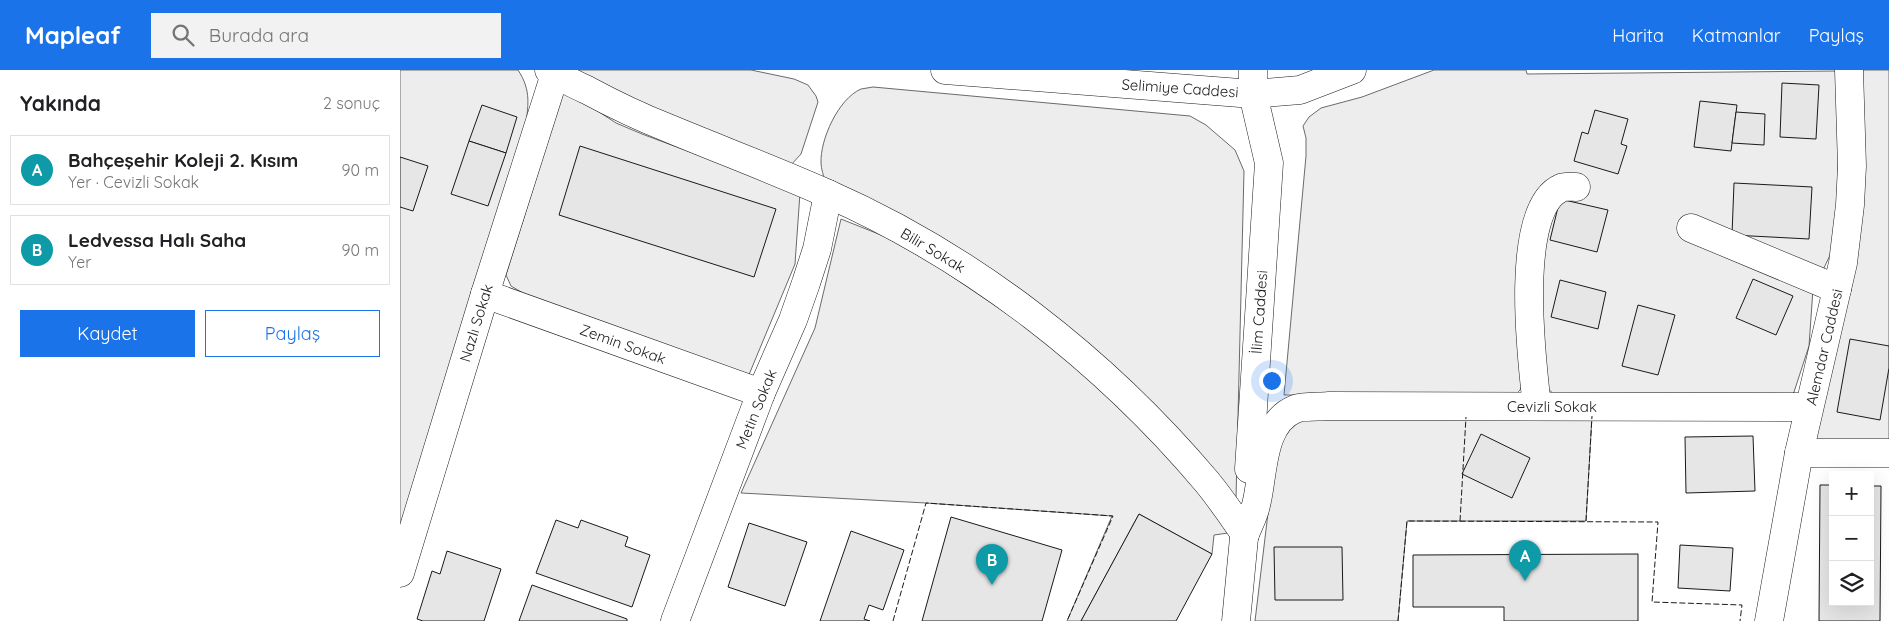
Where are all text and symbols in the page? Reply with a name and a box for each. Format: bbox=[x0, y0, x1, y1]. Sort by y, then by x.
search box bbox=[151, 13, 501, 58]
text: Mapleaf bbox=[25, 20, 121, 50]
icon: search bbox=[169, 21, 197, 49]
text: Burada ara bbox=[209, 23, 309, 47]
text: Harita bbox=[1612, 24, 1664, 47]
text: Katmanlar bbox=[1692, 24, 1781, 47]
text: Paylaş bbox=[1809, 24, 1864, 47]
street label: Selimiye Caddesi bbox=[1121, 74, 1239, 102]
text: Yakında bbox=[20, 90, 101, 116]
text: 2 sonuç bbox=[323, 93, 380, 113]
text: Bahçeşehir Koleji 2. Kısım bbox=[68, 148, 298, 172]
text: A bbox=[32, 160, 42, 180]
text: 90 m bbox=[342, 160, 379, 180]
text: Yer · Cevizli Sokak bbox=[68, 172, 199, 192]
street label: Bilir Sokak bbox=[897, 223, 969, 277]
text: Ledvessa Halı Saha bbox=[68, 228, 246, 252]
text: B bbox=[32, 240, 42, 260]
text: 90 m bbox=[342, 240, 379, 260]
text: Yer bbox=[68, 252, 92, 272]
street label: İlim Caddesi bbox=[1247, 269, 1271, 355]
street label: Nazlı Sokak bbox=[455, 282, 497, 364]
street label: Alemdar Caddesi bbox=[1801, 287, 1847, 407]
button: Kaydet bbox=[20, 310, 195, 357]
button: Paylaş bbox=[205, 310, 380, 357]
street label: Zemin Sokak bbox=[577, 320, 669, 368]
street label: Metin Sokak bbox=[731, 366, 781, 452]
your location bbox=[1259, 368, 1285, 394]
street label: Cevizli Sokak bbox=[1507, 397, 1597, 416]
map controls bbox=[1829, 471, 1874, 606]
button: + bbox=[1829, 471, 1874, 516]
button: − bbox=[1829, 516, 1874, 561]
pin: A bbox=[1509, 540, 1541, 581]
pin: B bbox=[976, 544, 1008, 585]
button: layers bbox=[1829, 561, 1874, 606]

